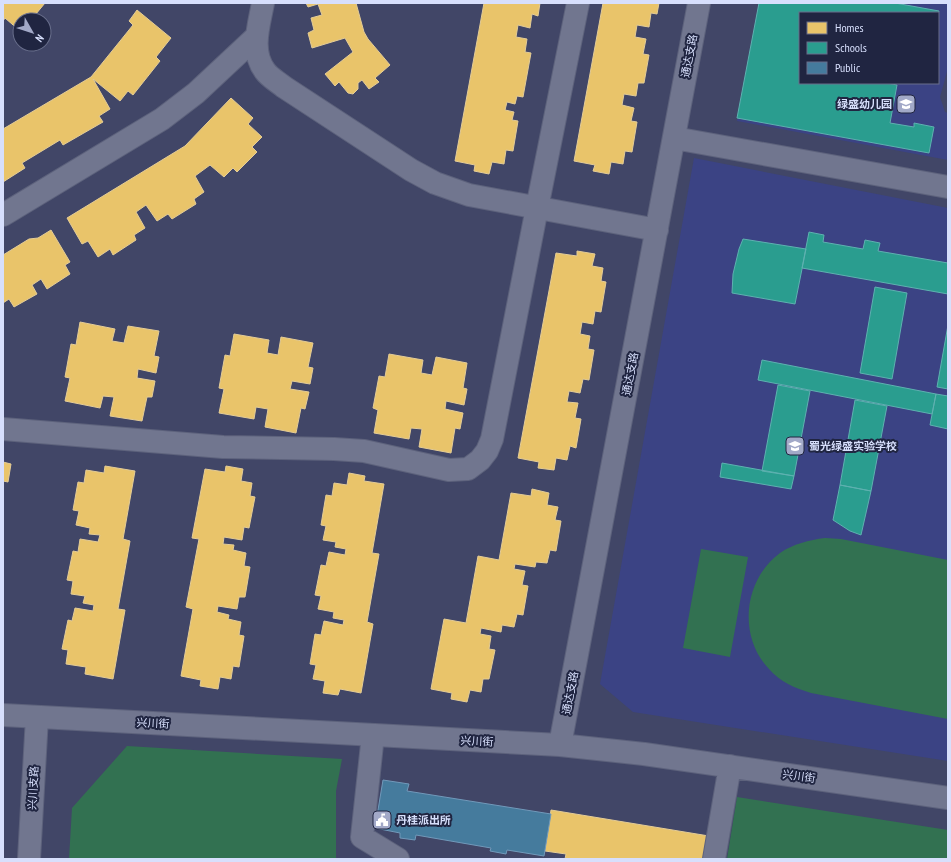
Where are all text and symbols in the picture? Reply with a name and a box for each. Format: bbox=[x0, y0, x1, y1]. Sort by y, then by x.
north arrow bbox=[12, 12, 52, 52]
legend bbox=[799, 12, 939, 84]
text: Homes bbox=[835, 20, 863, 35]
text: N bbox=[32, 32, 47, 45]
street label: 通达支路 bbox=[678, 33, 700, 79]
text: Schools bbox=[835, 40, 867, 55]
text: Public bbox=[835, 60, 861, 75]
school or university icon: 绿盛幼儿园 bbox=[895, 93, 917, 115]
place label: 绿盛幼儿园 bbox=[837, 97, 892, 111]
street label: 通达支路 bbox=[619, 351, 641, 397]
school or university icon: 蜀光绿盛实验学校 bbox=[784, 435, 806, 457]
place label: 蜀光绿盛实验学校 bbox=[809, 439, 897, 453]
street label: 通达支路 bbox=[559, 670, 581, 716]
street label: 兴川街 bbox=[136, 715, 170, 731]
street label: 兴川街 bbox=[460, 733, 494, 749]
street label: 兴川支路 bbox=[25, 766, 41, 810]
street label: 兴川街 bbox=[782, 767, 816, 785]
public building icon: 丹桂派出所 bbox=[371, 809, 393, 831]
place label: 丹桂派出所 bbox=[396, 813, 451, 827]

